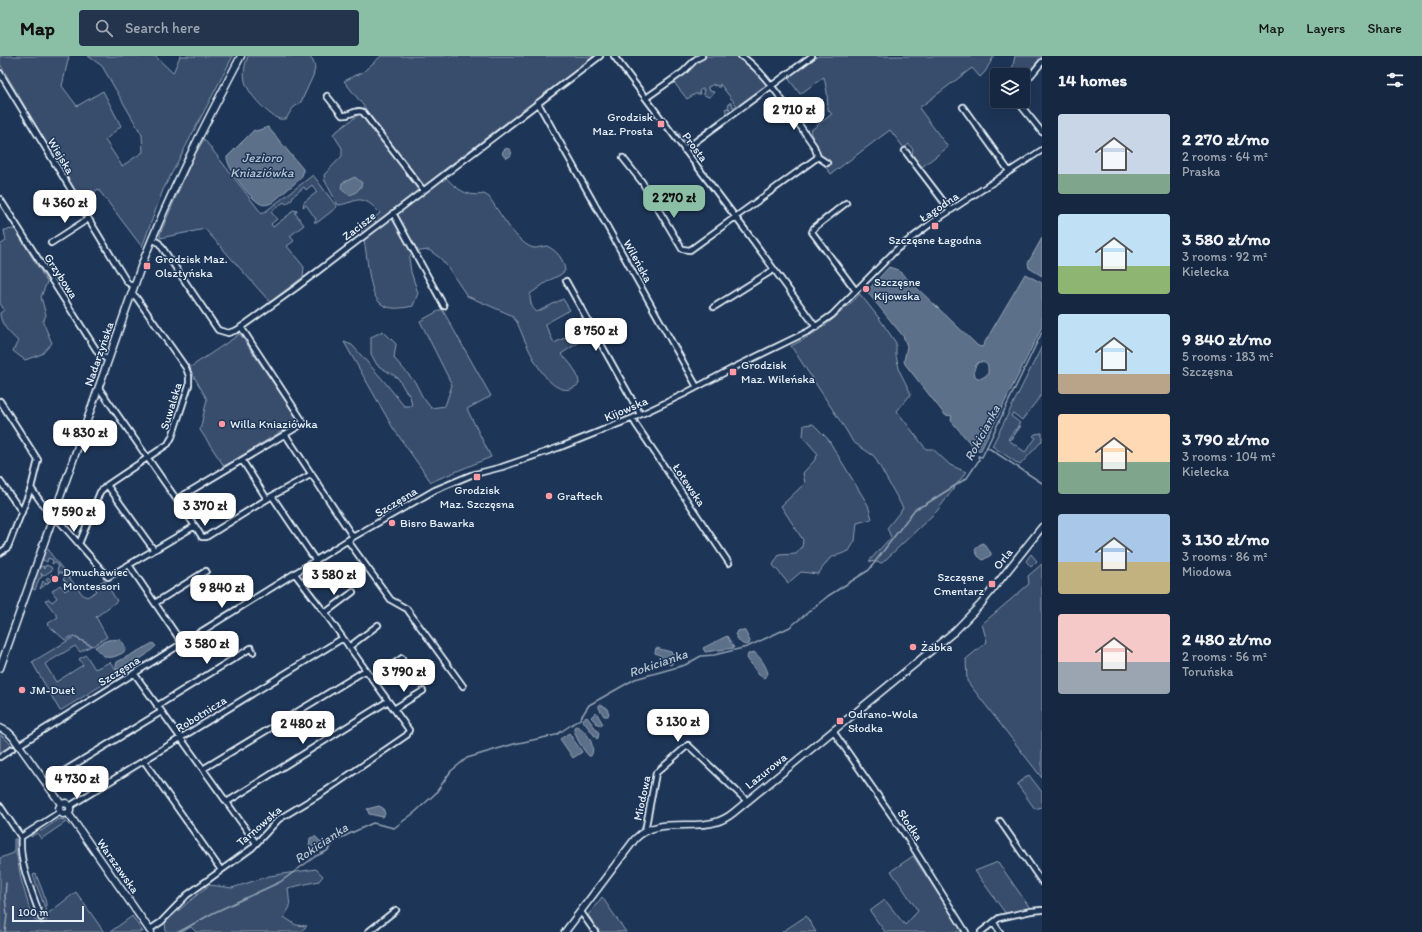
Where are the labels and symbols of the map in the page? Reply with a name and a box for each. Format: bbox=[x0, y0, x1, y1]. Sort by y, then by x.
pin: 2 710 zł bbox=[753, 97, 835, 131]
place label: Grodzisk Maz. Prosta bbox=[592, 110, 654, 138]
marker: Grodzisk Maz. Prosta bbox=[656, 119, 666, 129]
street label: Prosta bbox=[679, 129, 711, 165]
street label: Wiejska bbox=[45, 135, 78, 177]
water label: Jezioro Kniaziówka bbox=[230, 150, 294, 180]
pin: 2 270 zł bbox=[633, 185, 715, 219]
street label: Łagodna bbox=[917, 188, 962, 225]
pin: 4 360 zł bbox=[24, 190, 106, 224]
street label: Zacisze bbox=[340, 209, 379, 243]
marker: Szczęsne Łagodna bbox=[930, 221, 940, 231]
place label: Szczęsne Łagodna bbox=[889, 233, 982, 247]
street label: Wileńska bbox=[620, 237, 656, 286]
street label: Grzybowa bbox=[41, 251, 81, 301]
place label: Grodzisk Maz. Olsztyńska bbox=[155, 252, 228, 280]
marker: Grodzisk Maz. Olsztyńska bbox=[142, 261, 152, 271]
place label: Szczęsne Kijowska bbox=[874, 275, 921, 303]
marker: Szczęsne Kijowska bbox=[861, 284, 871, 294]
pin: 8 750 zł bbox=[555, 318, 637, 352]
street label: Nadarzyńska bbox=[81, 319, 117, 388]
place label: Grodzisk Maz. Wileńska bbox=[741, 358, 816, 386]
marker: Grodzisk Maz. Wileńska bbox=[728, 367, 738, 377]
street label: Suwalska bbox=[157, 380, 185, 431]
street label: Kijowska bbox=[602, 393, 651, 424]
water label: Rokicianka bbox=[961, 402, 1003, 463]
place label: Willa Kniaziówka bbox=[230, 417, 319, 431]
marker: Willa Kniaziówka bbox=[217, 419, 227, 429]
pin: 4 830 zł bbox=[44, 420, 126, 454]
street label: Łotewska bbox=[670, 461, 709, 510]
marker: Grodzisk Maz. Szczęsna bbox=[472, 472, 482, 482]
place label: Grodzisk Maz. Szczęsna bbox=[440, 483, 515, 511]
street label: Szczęsna bbox=[372, 484, 420, 520]
place label: Graftech bbox=[557, 489, 603, 503]
marker: Graftech bbox=[544, 491, 554, 501]
pin: 3 370 zł bbox=[164, 493, 246, 527]
pin: 7 590 zł bbox=[33, 499, 115, 533]
place label: Bisro Bawarka bbox=[400, 516, 475, 530]
marker: Bisro Bawarka bbox=[387, 518, 397, 528]
street label: Orla bbox=[990, 545, 1016, 572]
pin: 3 580 zł bbox=[293, 562, 375, 596]
place label: Dmuchawiec Montessori bbox=[63, 565, 128, 593]
place label: Szczęsne Cmentarz bbox=[934, 570, 985, 598]
marker: Dmuchawiec Montessori bbox=[50, 574, 60, 584]
pin: 9 840 zł bbox=[181, 575, 263, 609]
marker: Szczęsne Cmentarz bbox=[987, 579, 997, 589]
pin: 3 580 zł bbox=[166, 631, 248, 665]
place label: Żabka bbox=[921, 640, 952, 654]
marker: Żabka bbox=[908, 642, 918, 652]
water label: Rokicianka bbox=[627, 646, 690, 680]
street label: Szczęsna bbox=[95, 652, 143, 689]
pin: 3 790 zł bbox=[363, 659, 445, 693]
place label: JM-Duet bbox=[30, 683, 76, 697]
marker: JM-Duet bbox=[17, 685, 27, 695]
street label: Robotnicza bbox=[173, 692, 230, 735]
place label: Odrano-Wola Słodka bbox=[848, 707, 918, 735]
pin: 3 130 zł bbox=[637, 709, 719, 743]
pin: 2 480 zł bbox=[262, 711, 344, 745]
marker: Odrano-Wola Słodka bbox=[835, 716, 845, 726]
street label: Lazurowa bbox=[742, 750, 790, 792]
pin: 4 730 zł bbox=[36, 766, 118, 800]
street label: Miodowa bbox=[630, 773, 654, 822]
street label: Tarnowska bbox=[234, 802, 285, 849]
street label: Słodka bbox=[894, 807, 926, 843]
water label: Rokicianka bbox=[292, 819, 351, 866]
street label: Warszawska bbox=[94, 836, 142, 897]
scale bar bbox=[12, 904, 84, 923]

